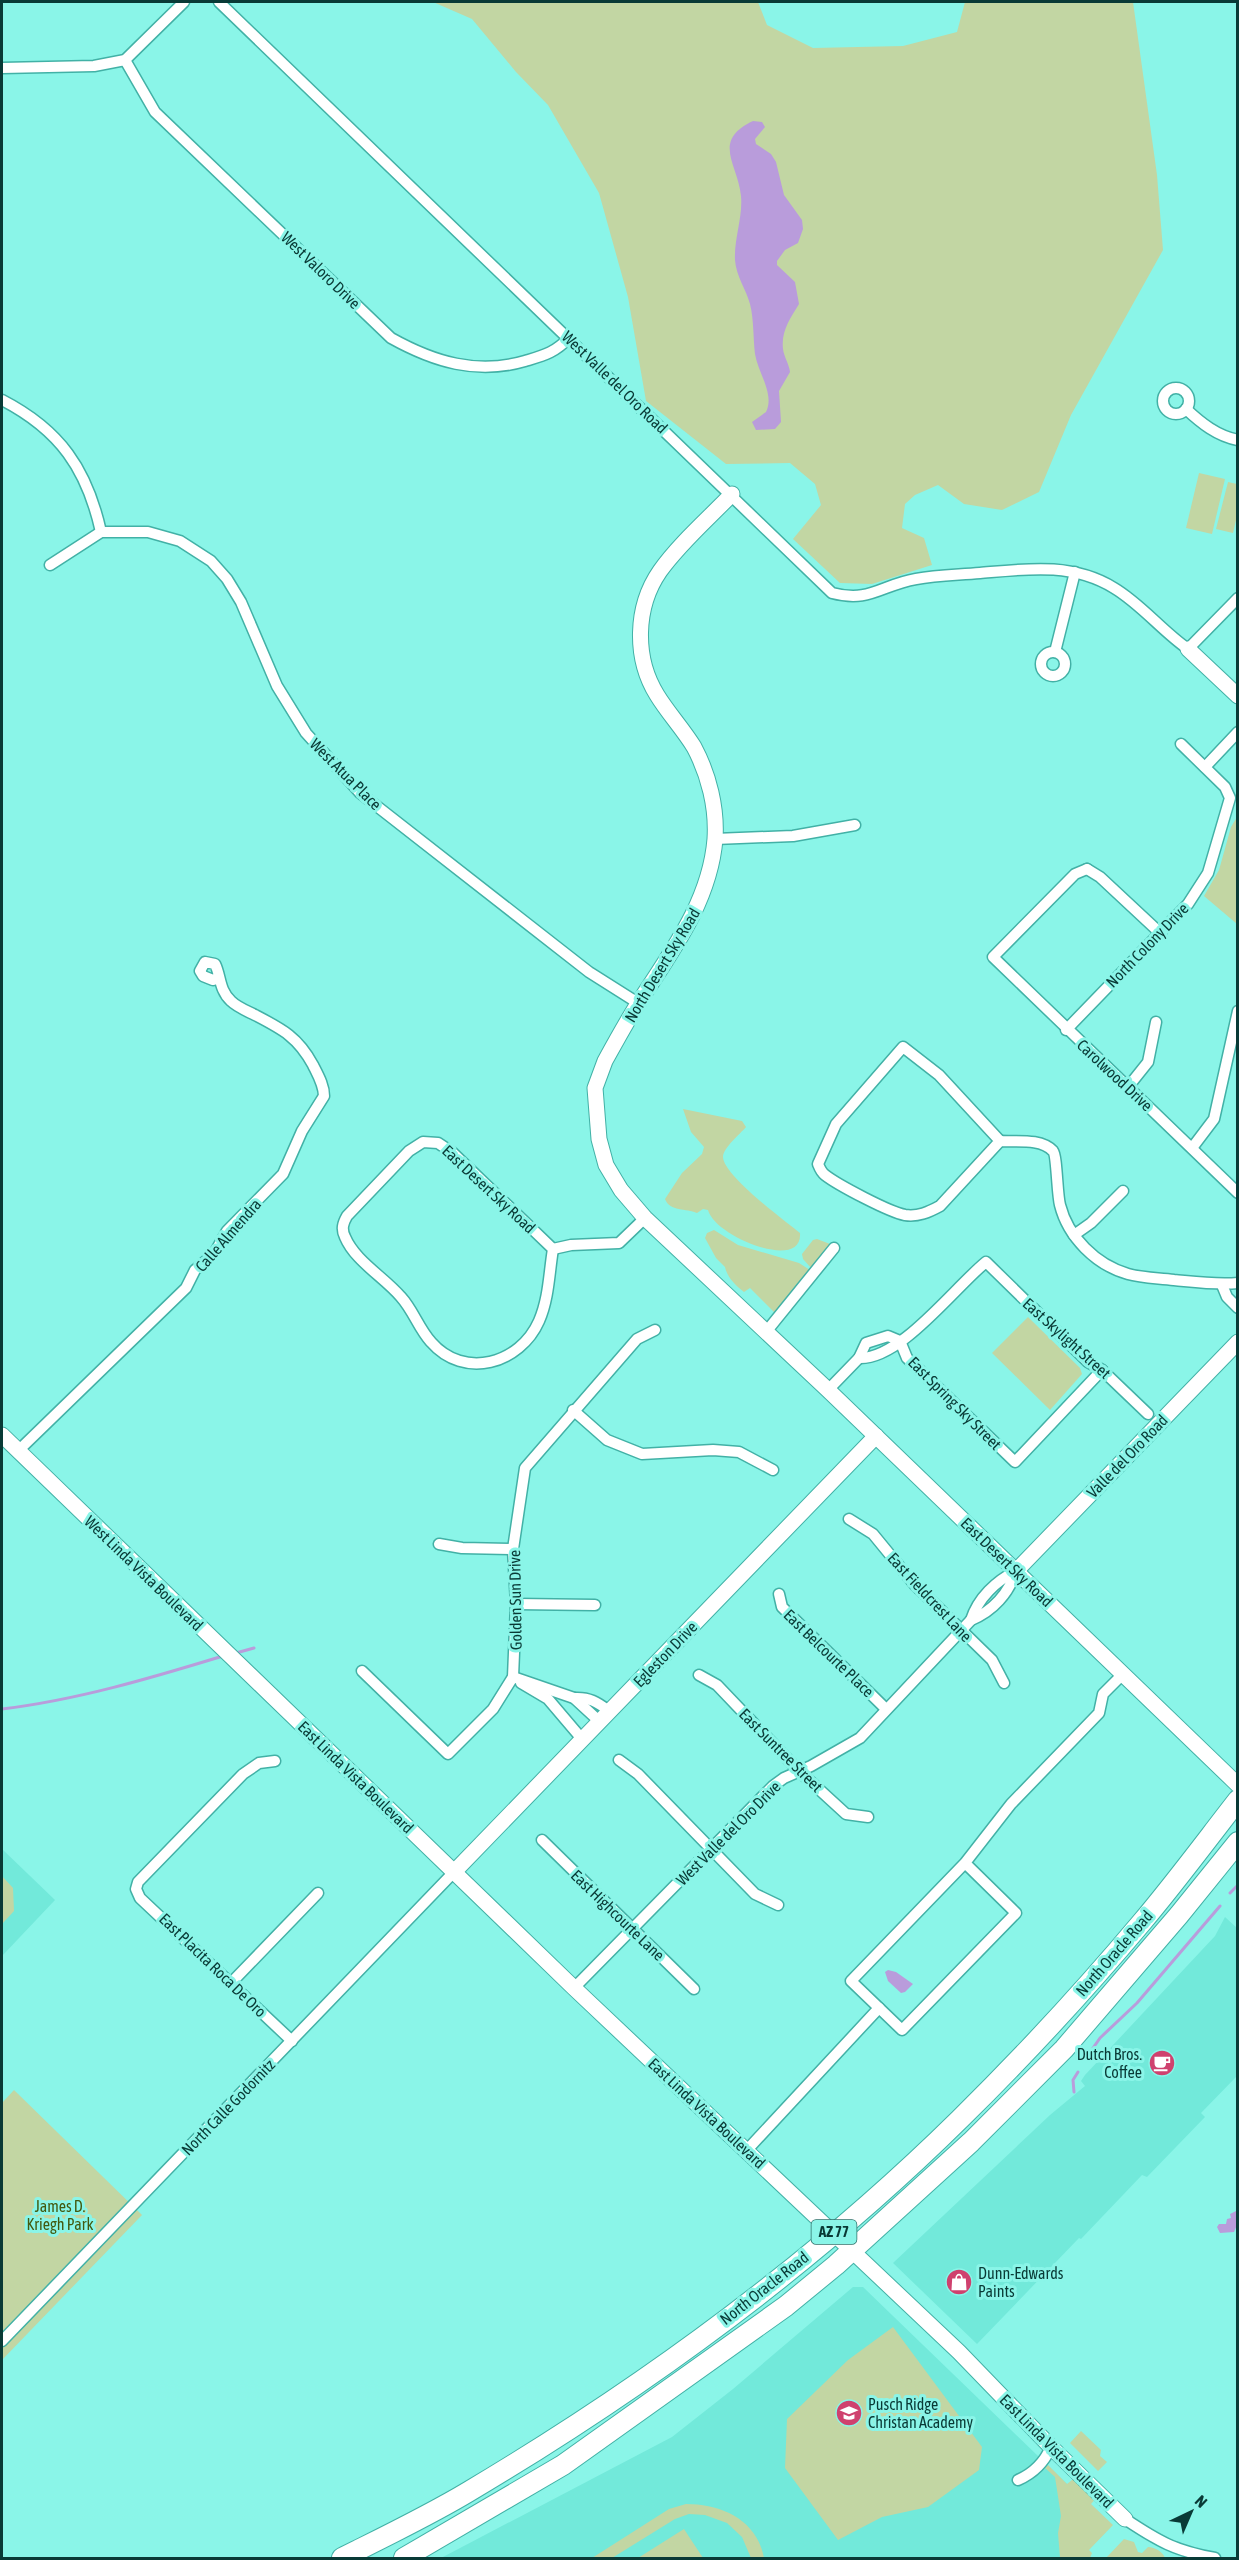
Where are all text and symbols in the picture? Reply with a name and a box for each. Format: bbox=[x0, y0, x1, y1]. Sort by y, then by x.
street label: West Valoro Drive bbox=[278, 228, 364, 312]
street label: West Valle del Oro Road bbox=[559, 327, 671, 437]
street label: West Atua Place bbox=[307, 735, 385, 813]
street label: North Colony Drive bbox=[1102, 899, 1192, 992]
street label: North Desert Sky Road bbox=[621, 905, 704, 1026]
street label: Carolwood Drive bbox=[1074, 1036, 1156, 1114]
street label: East Desert Sky Road bbox=[438, 1141, 539, 1237]
street label: Calle Almendra bbox=[192, 1195, 264, 1275]
street label: East Skylight Street bbox=[1019, 1294, 1115, 1383]
street label: East Spring Sky Street bbox=[904, 1353, 1005, 1454]
street label: Valle del Oro Road bbox=[1083, 1411, 1171, 1501]
street label: West Linda Vista Boulevard bbox=[81, 1512, 207, 1634]
street label: East Desert Sky Road bbox=[957, 1514, 1057, 1611]
street label: East Fieldcrest Lane bbox=[884, 1549, 976, 1645]
street label: Golden Sun Drive bbox=[505, 1550, 525, 1650]
street label: East Belcourte Place bbox=[780, 1606, 878, 1700]
street label: Egleston Drive bbox=[629, 1618, 701, 1691]
street label: East Suntree Street bbox=[736, 1705, 827, 1796]
street label: East Linda Vista Boulevard bbox=[295, 1717, 417, 1837]
street label: West Valle del Oro Drive bbox=[672, 1777, 784, 1889]
street label: East Highcourte Lane bbox=[567, 1866, 668, 1965]
street label: North Oracle Road bbox=[1072, 1907, 1156, 1999]
street label: East Placita Roca De Oro bbox=[156, 1910, 270, 2020]
place label: Dutch Bros. Coffee bbox=[1077, 2045, 1142, 2081]
cafe icon: Dutch Bros. Coffee bbox=[1147, 2048, 1177, 2078]
street label: East Linda Vista Boulevard bbox=[645, 2054, 769, 2172]
street label: North Calle Godornitz bbox=[178, 2055, 278, 2159]
park label: James D. Kriegh Park bbox=[26, 2197, 94, 2234]
road number: AZ 77 bbox=[812, 2220, 856, 2244]
street label: North Oracle Road bbox=[716, 2248, 812, 2328]
place label: Dunn-Edwards Paints bbox=[978, 2264, 1064, 2300]
shop icon: Dunn-Edwards Paints bbox=[944, 2267, 974, 2297]
street label: East Linda Vista Boulevard bbox=[996, 2390, 1118, 2512]
place label: Pusch Ridge Christan Academy bbox=[868, 2395, 974, 2432]
school or university icon: Pusch Ridge Christan Academy bbox=[834, 2398, 864, 2428]
north arrow bbox=[1161, 2482, 1221, 2542]
text: N bbox=[1192, 2491, 1211, 2511]

